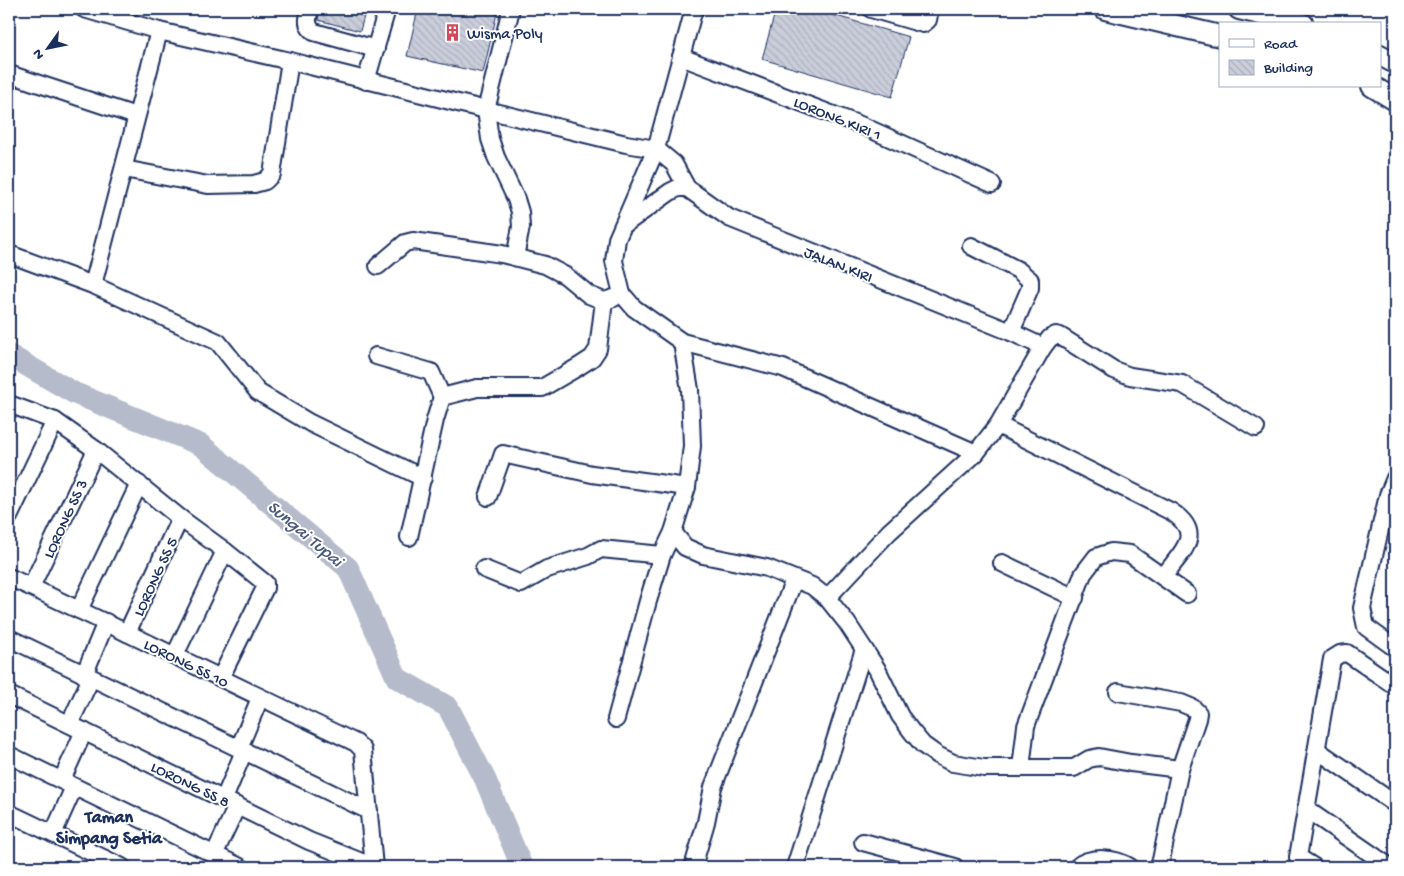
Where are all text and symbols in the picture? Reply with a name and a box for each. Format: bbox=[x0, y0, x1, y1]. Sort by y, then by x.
north arrow bbox=[22, 22, 72, 72]
building icon: Wisma Poly bbox=[443, 22, 463, 42]
legend bbox=[1219, 22, 1382, 88]
place label: Wisma Poly bbox=[467, 26, 543, 45]
text: Road bbox=[1264, 36, 1298, 54]
text: N bbox=[30, 45, 49, 62]
text: Building bbox=[1263, 60, 1313, 78]
street label: LORONG KIRI 1 bbox=[790, 94, 883, 146]
street label: JALAN KIRI bbox=[801, 244, 875, 289]
street label: LORONG SS 3 bbox=[41, 477, 94, 562]
water label: Sungai Tupai bbox=[262, 497, 348, 574]
street label: LORONG SS 5 bbox=[131, 535, 184, 620]
street label: LORONG SS 10 bbox=[140, 636, 231, 694]
street label: LORONG SS 8 bbox=[147, 759, 232, 813]
district label: Taman Simpang Setia bbox=[56, 808, 163, 850]

